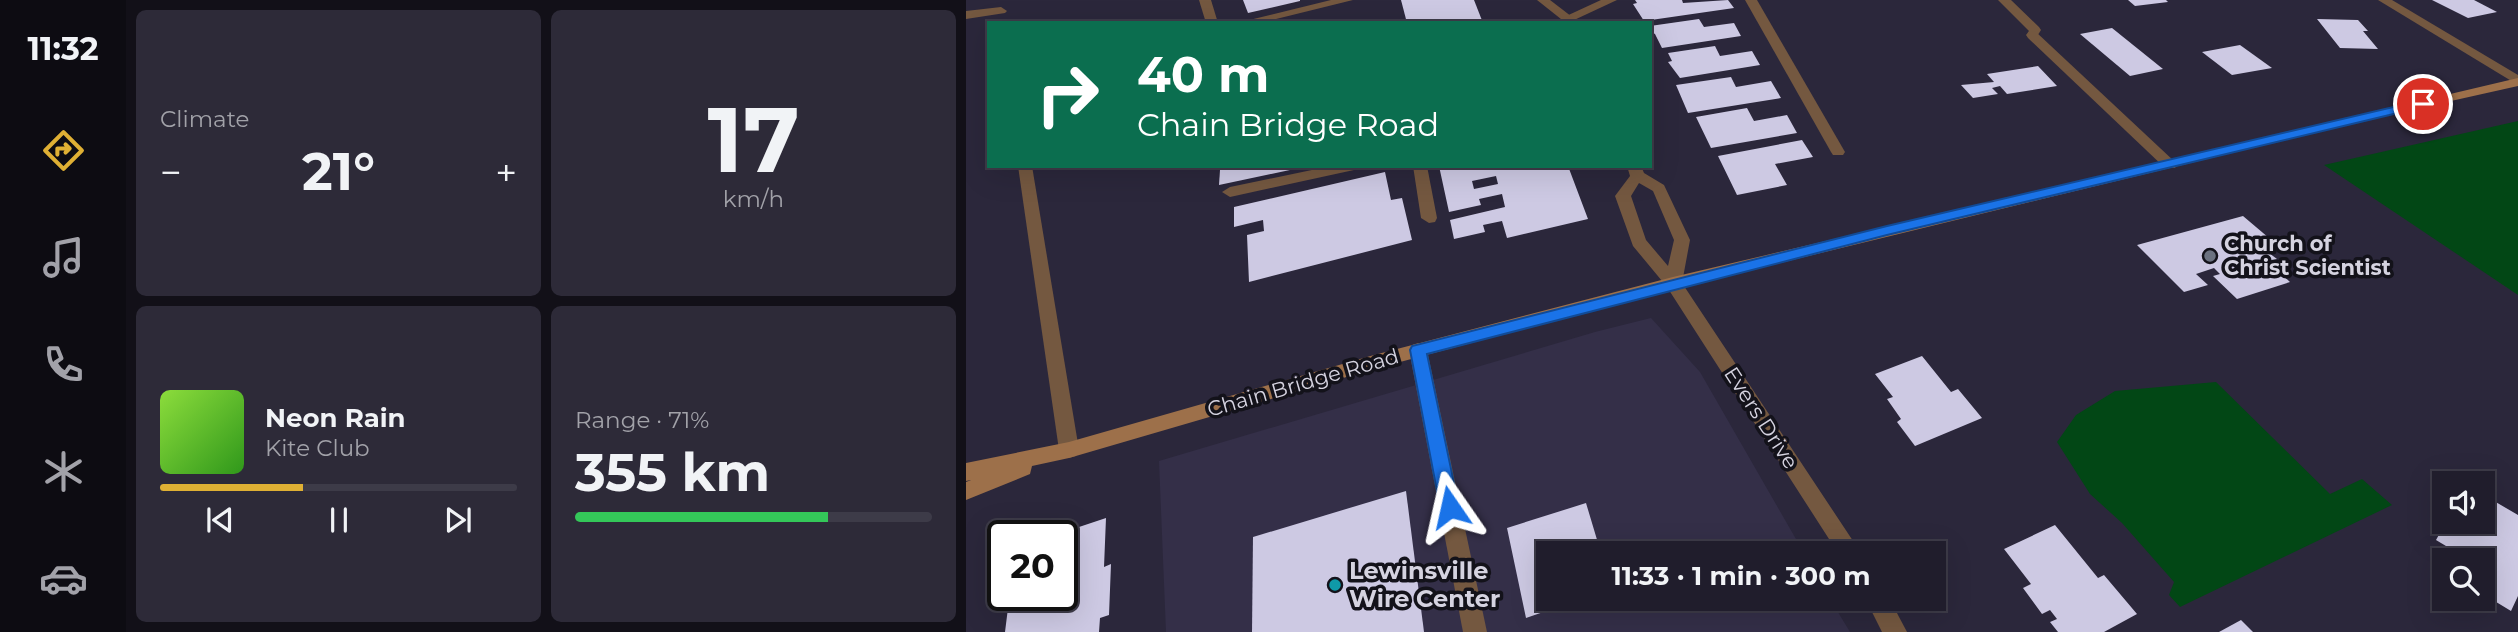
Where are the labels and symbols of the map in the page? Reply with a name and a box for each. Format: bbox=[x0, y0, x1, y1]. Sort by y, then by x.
pin bbox=[2393, 74, 2453, 134]
place label: Church of Christ Scientist bbox=[2224, 231, 2391, 280]
marker: Church of Christ Scientist bbox=[2202, 248, 2218, 264]
street label: Chain Bridge Road bbox=[1204, 343, 1402, 422]
street label: Evers Drive bbox=[1719, 362, 1804, 473]
position arrow bbox=[1413, 470, 1487, 544]
speed limit sign: 20 bbox=[987, 520, 1078, 611]
place label: Lewinsville Wire Center bbox=[1349, 556, 1500, 613]
marker: Lewinsville Wire Center bbox=[1327, 577, 1343, 593]

